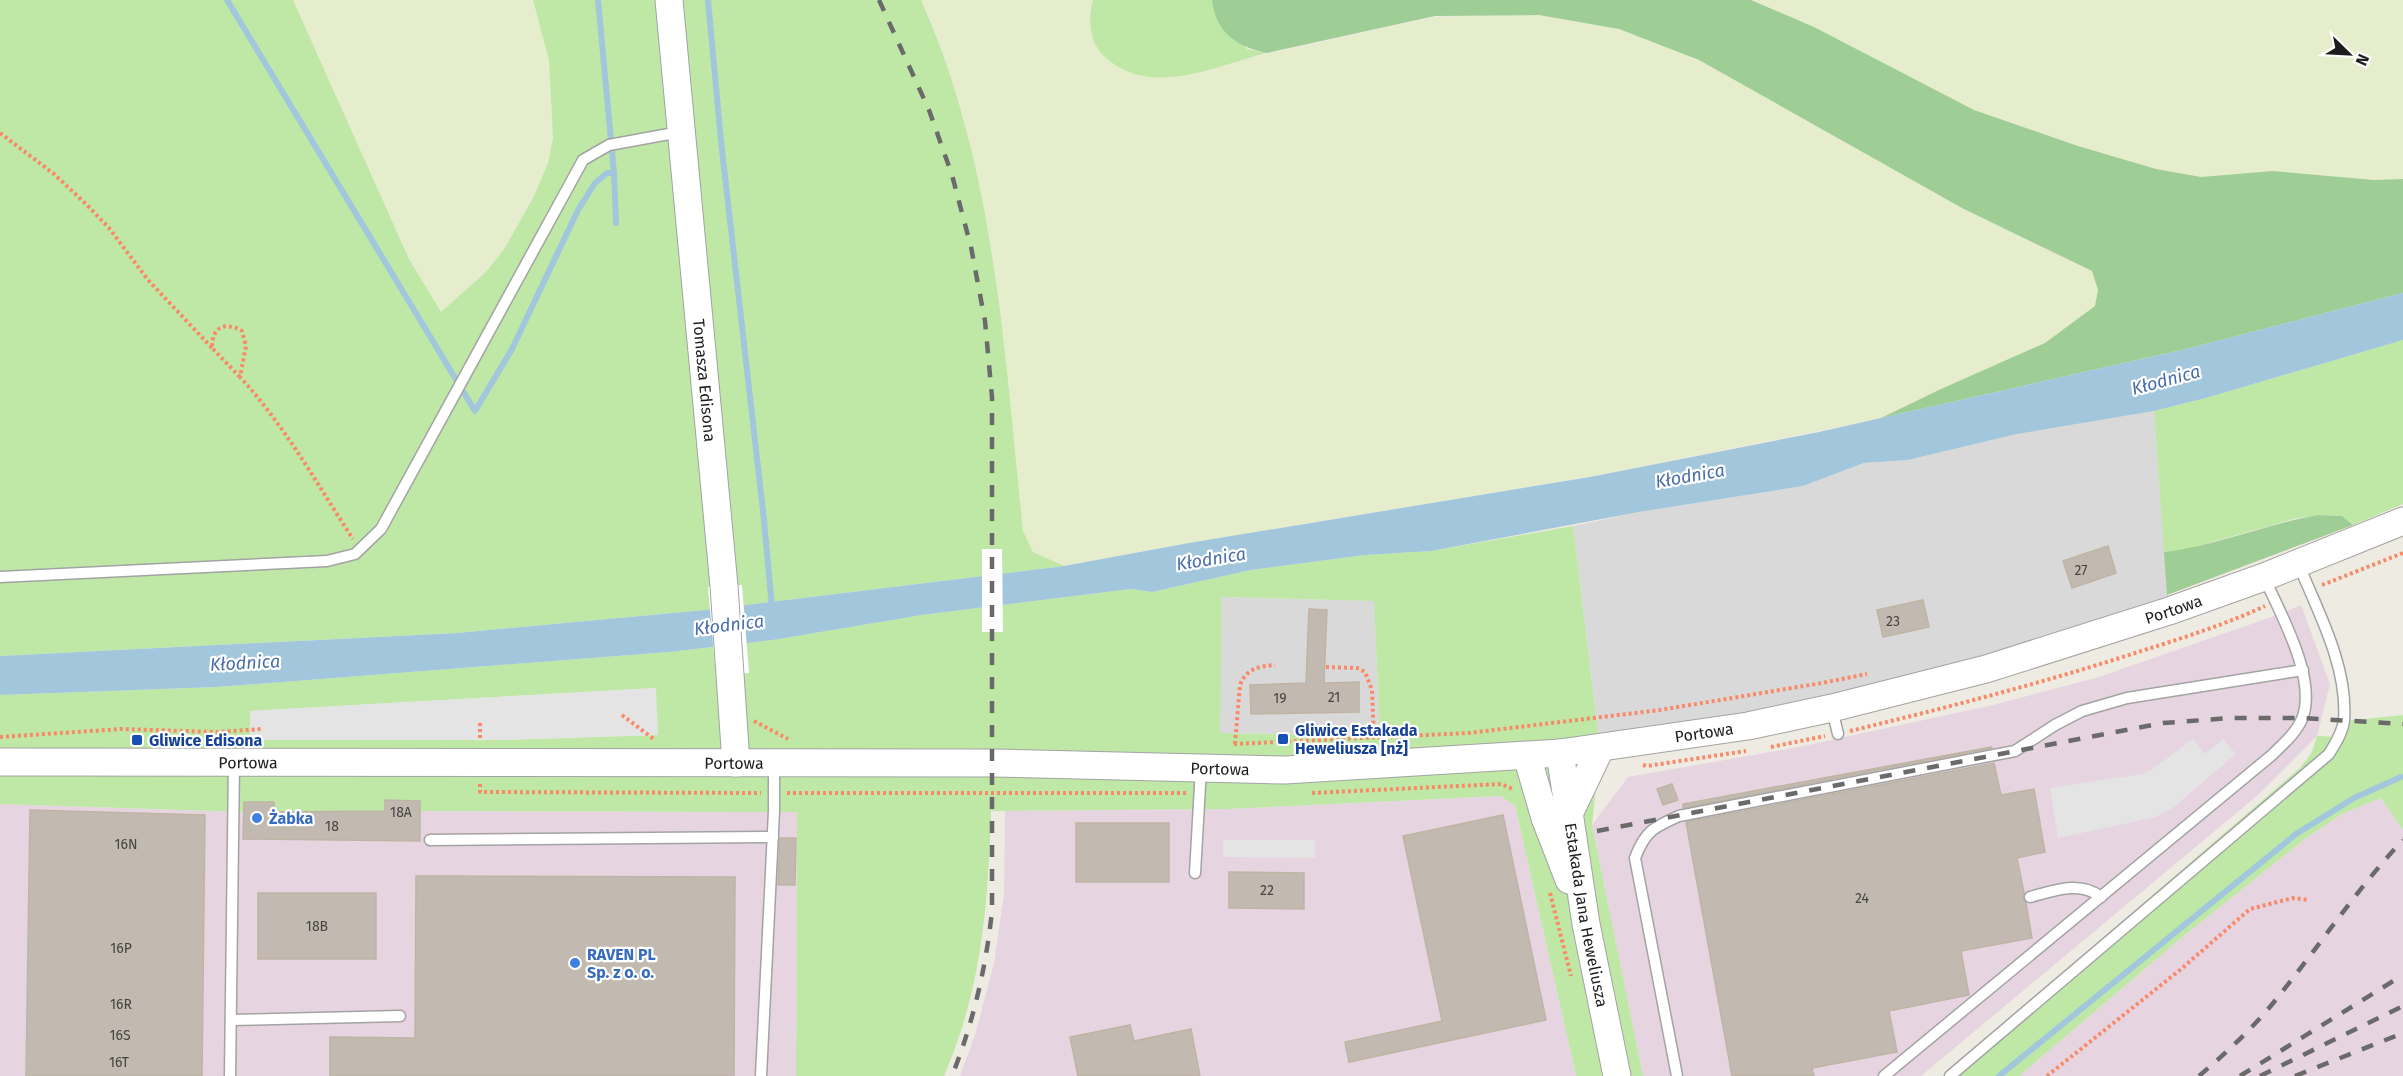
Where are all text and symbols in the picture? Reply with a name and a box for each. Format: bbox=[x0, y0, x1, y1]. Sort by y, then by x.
north arrow bbox=[2319, 24, 2379, 84]
text: N bbox=[2351, 51, 2373, 69]
street label: Tomasza Edisona bbox=[689, 318, 720, 443]
water label: Kłodnica bbox=[2129, 360, 2203, 400]
water label: Kłodnica bbox=[1653, 459, 1727, 493]
water label: Kłodnica bbox=[1175, 543, 1247, 575]
house number: 27 bbox=[2074, 562, 2088, 579]
street label: Portowa bbox=[2142, 590, 2205, 628]
water label: Kłodnica bbox=[693, 610, 765, 640]
house number: 23 bbox=[1886, 613, 1900, 630]
water label: Kłodnica bbox=[209, 650, 281, 676]
house number: 21 bbox=[1328, 689, 1340, 706]
house number: 19 bbox=[1273, 690, 1287, 707]
street label: Portowa bbox=[1673, 719, 1735, 746]
place label: Gliwice Estakada Heweliusza [nż] bbox=[1295, 721, 1418, 758]
place label: Gliwice Edisona bbox=[149, 731, 263, 750]
marker: Gliwice Estakada Heweliusza [nż] bbox=[1276, 732, 1290, 746]
marker: Gliwice Edisona bbox=[130, 733, 144, 747]
street label: Portowa bbox=[218, 753, 278, 772]
street label: Portowa bbox=[704, 753, 764, 772]
street label: Portowa bbox=[1190, 758, 1250, 779]
house number: 18A bbox=[390, 804, 412, 821]
place label: Żabka bbox=[269, 809, 313, 828]
marker: Żabka bbox=[250, 811, 264, 825]
house number: 18 bbox=[325, 818, 339, 835]
street label: Estakada Jana Heweliusza bbox=[1561, 821, 1612, 1009]
house number: 16N bbox=[114, 836, 138, 853]
house number: 22 bbox=[1260, 882, 1274, 899]
house number: 24 bbox=[1855, 890, 1870, 907]
house number: 18B bbox=[306, 918, 328, 935]
house number: 16P bbox=[110, 940, 132, 957]
place label: RAVEN PL Sp. z o. o. bbox=[587, 945, 656, 982]
marker: RAVEN PL Sp. z o. o. bbox=[568, 956, 582, 970]
house number: 16R bbox=[110, 996, 133, 1013]
house number: 16S bbox=[109, 1027, 131, 1044]
house number: 16T bbox=[109, 1054, 130, 1071]

